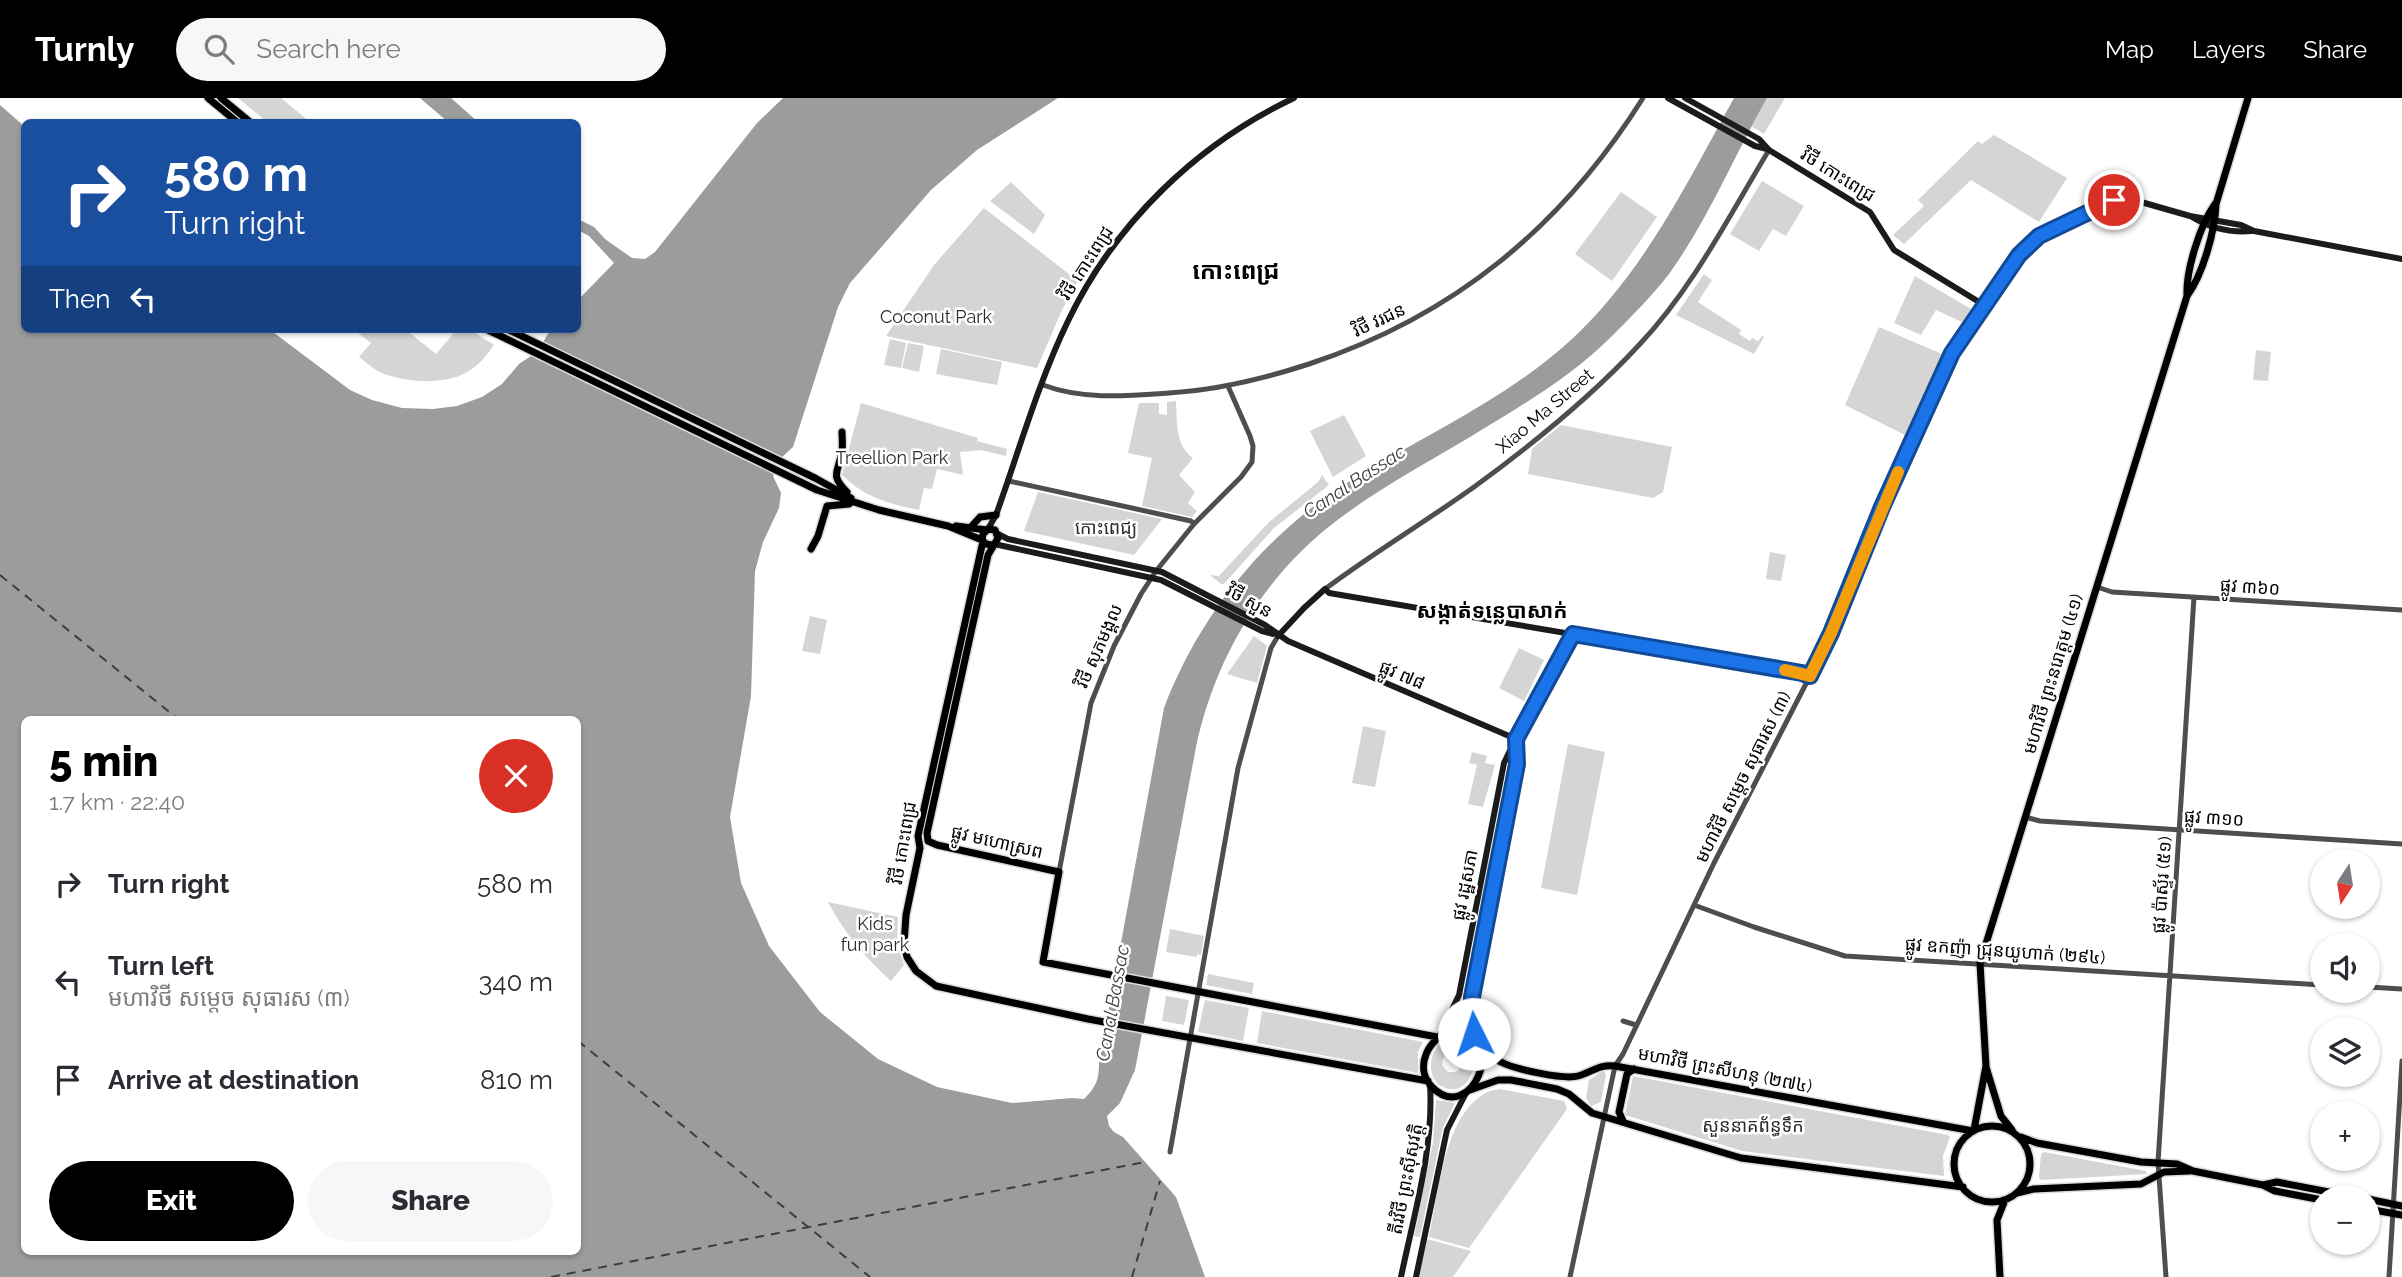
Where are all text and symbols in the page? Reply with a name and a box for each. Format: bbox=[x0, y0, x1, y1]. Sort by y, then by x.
search box bbox=[176, 18, 666, 81]
text: Turnly bbox=[35, 30, 134, 69]
icon: search bbox=[200, 30, 238, 68]
text: Search here bbox=[256, 34, 401, 64]
text: Map bbox=[2105, 35, 2154, 64]
text: Layers bbox=[2192, 35, 2265, 64]
text: Share bbox=[2303, 35, 2367, 64]
street label: វិថី កោះពេជ្រ bbox=[1796, 142, 1880, 207]
text: 580 m bbox=[164, 145, 308, 202]
icon: right bbox=[49, 147, 140, 238]
pin bbox=[2084, 170, 2144, 230]
icon: arrive bbox=[2095, 181, 2133, 219]
text: Turn right bbox=[164, 204, 305, 241]
street label: វិថី កោះពេជ្រ bbox=[1053, 222, 1118, 305]
district label: កោះពេជ្រ bbox=[1192, 256, 1280, 285]
icon: left bbox=[124, 280, 162, 318]
text: Then bbox=[49, 284, 110, 314]
street label: វិថី វរជន bbox=[1348, 298, 1409, 341]
park label: Coconut Park bbox=[880, 306, 993, 327]
street label: Xiao Ma Street bbox=[1492, 364, 1598, 457]
water label: Canal Bassac bbox=[1299, 440, 1409, 522]
park label: Treellion Park bbox=[836, 447, 949, 468]
park label: កោះពេជ្យ bbox=[1075, 517, 1137, 539]
street label: ផ្លូវ ៣៦០ bbox=[2219, 574, 2281, 605]
street label: វិថី សួន bbox=[1221, 578, 1276, 623]
street label: មហាវិថី ព្រះនរោត្តម (៤១) bbox=[2018, 591, 2088, 757]
district label: សង្កាត់ទន្លេបាសាក់ bbox=[1417, 598, 1567, 625]
street label: វិថី សុភមង្គល bbox=[1070, 600, 1129, 693]
street label: ផ្លូវ ៧៨ bbox=[1374, 656, 1428, 699]
street label: មហាវិថី សម្តេច សុធារស (៣) bbox=[1690, 687, 1797, 867]
text: 5 min bbox=[49, 737, 159, 786]
button: close bbox=[479, 739, 553, 813]
text: 1.7 km · 22:40 bbox=[49, 788, 185, 815]
street label: វិថី កោះពេជ្រ bbox=[884, 800, 921, 887]
street label: ផ្លូវ ៣១០ bbox=[2183, 805, 2245, 836]
street label: ផ្លូវ មហោស្រព bbox=[948, 821, 1045, 868]
street label: ផ្លូវ ប៉ាស្ទ័រ (៥១) bbox=[2148, 835, 2182, 935]
street label: ផ្លូវ រដ្ឋសភា bbox=[1447, 848, 1488, 923]
north arrow bbox=[2310, 849, 2380, 919]
map controls bbox=[2310, 849, 2380, 1255]
icon: right bbox=[49, 865, 87, 903]
text: Turn right bbox=[108, 869, 229, 899]
text: 580 m bbox=[477, 869, 553, 899]
park label: Kids fun park bbox=[841, 913, 910, 955]
street label: ផ្លូវ ឧកញ៉ា ជ្រុនយូហាក់ (២៩៤) bbox=[1904, 933, 2106, 974]
button: sound bbox=[2310, 933, 2380, 1003]
water label: Canal Bassac bbox=[1091, 943, 1133, 1063]
text: Turn left bbox=[108, 951, 214, 981]
icon: left bbox=[49, 963, 87, 1001]
text: 340 m bbox=[478, 967, 553, 997]
text: មហាវិថី សម្តេច សុធារស (៣) bbox=[108, 984, 350, 1011]
position arrow bbox=[1437, 997, 1511, 1071]
button: layers bbox=[2310, 1017, 2380, 1087]
street label: មហាវិថី ព្រះសីហនុ (២៧៤) bbox=[1636, 1042, 1814, 1099]
icon: arrive bbox=[49, 1061, 87, 1099]
text: Arrive at destination bbox=[108, 1065, 359, 1095]
text: 810 m bbox=[480, 1065, 553, 1095]
button: + bbox=[2310, 1101, 2380, 1171]
park label: សួននាគព័ន្ធទឹក bbox=[1702, 1115, 1804, 1137]
street label: តីរវិថី ព្រះស៊ីសុវត្តិ bbox=[1384, 1121, 1429, 1237]
button: Exit bbox=[49, 1161, 294, 1241]
button: Share bbox=[308, 1161, 553, 1241]
button: − bbox=[2310, 1185, 2380, 1255]

